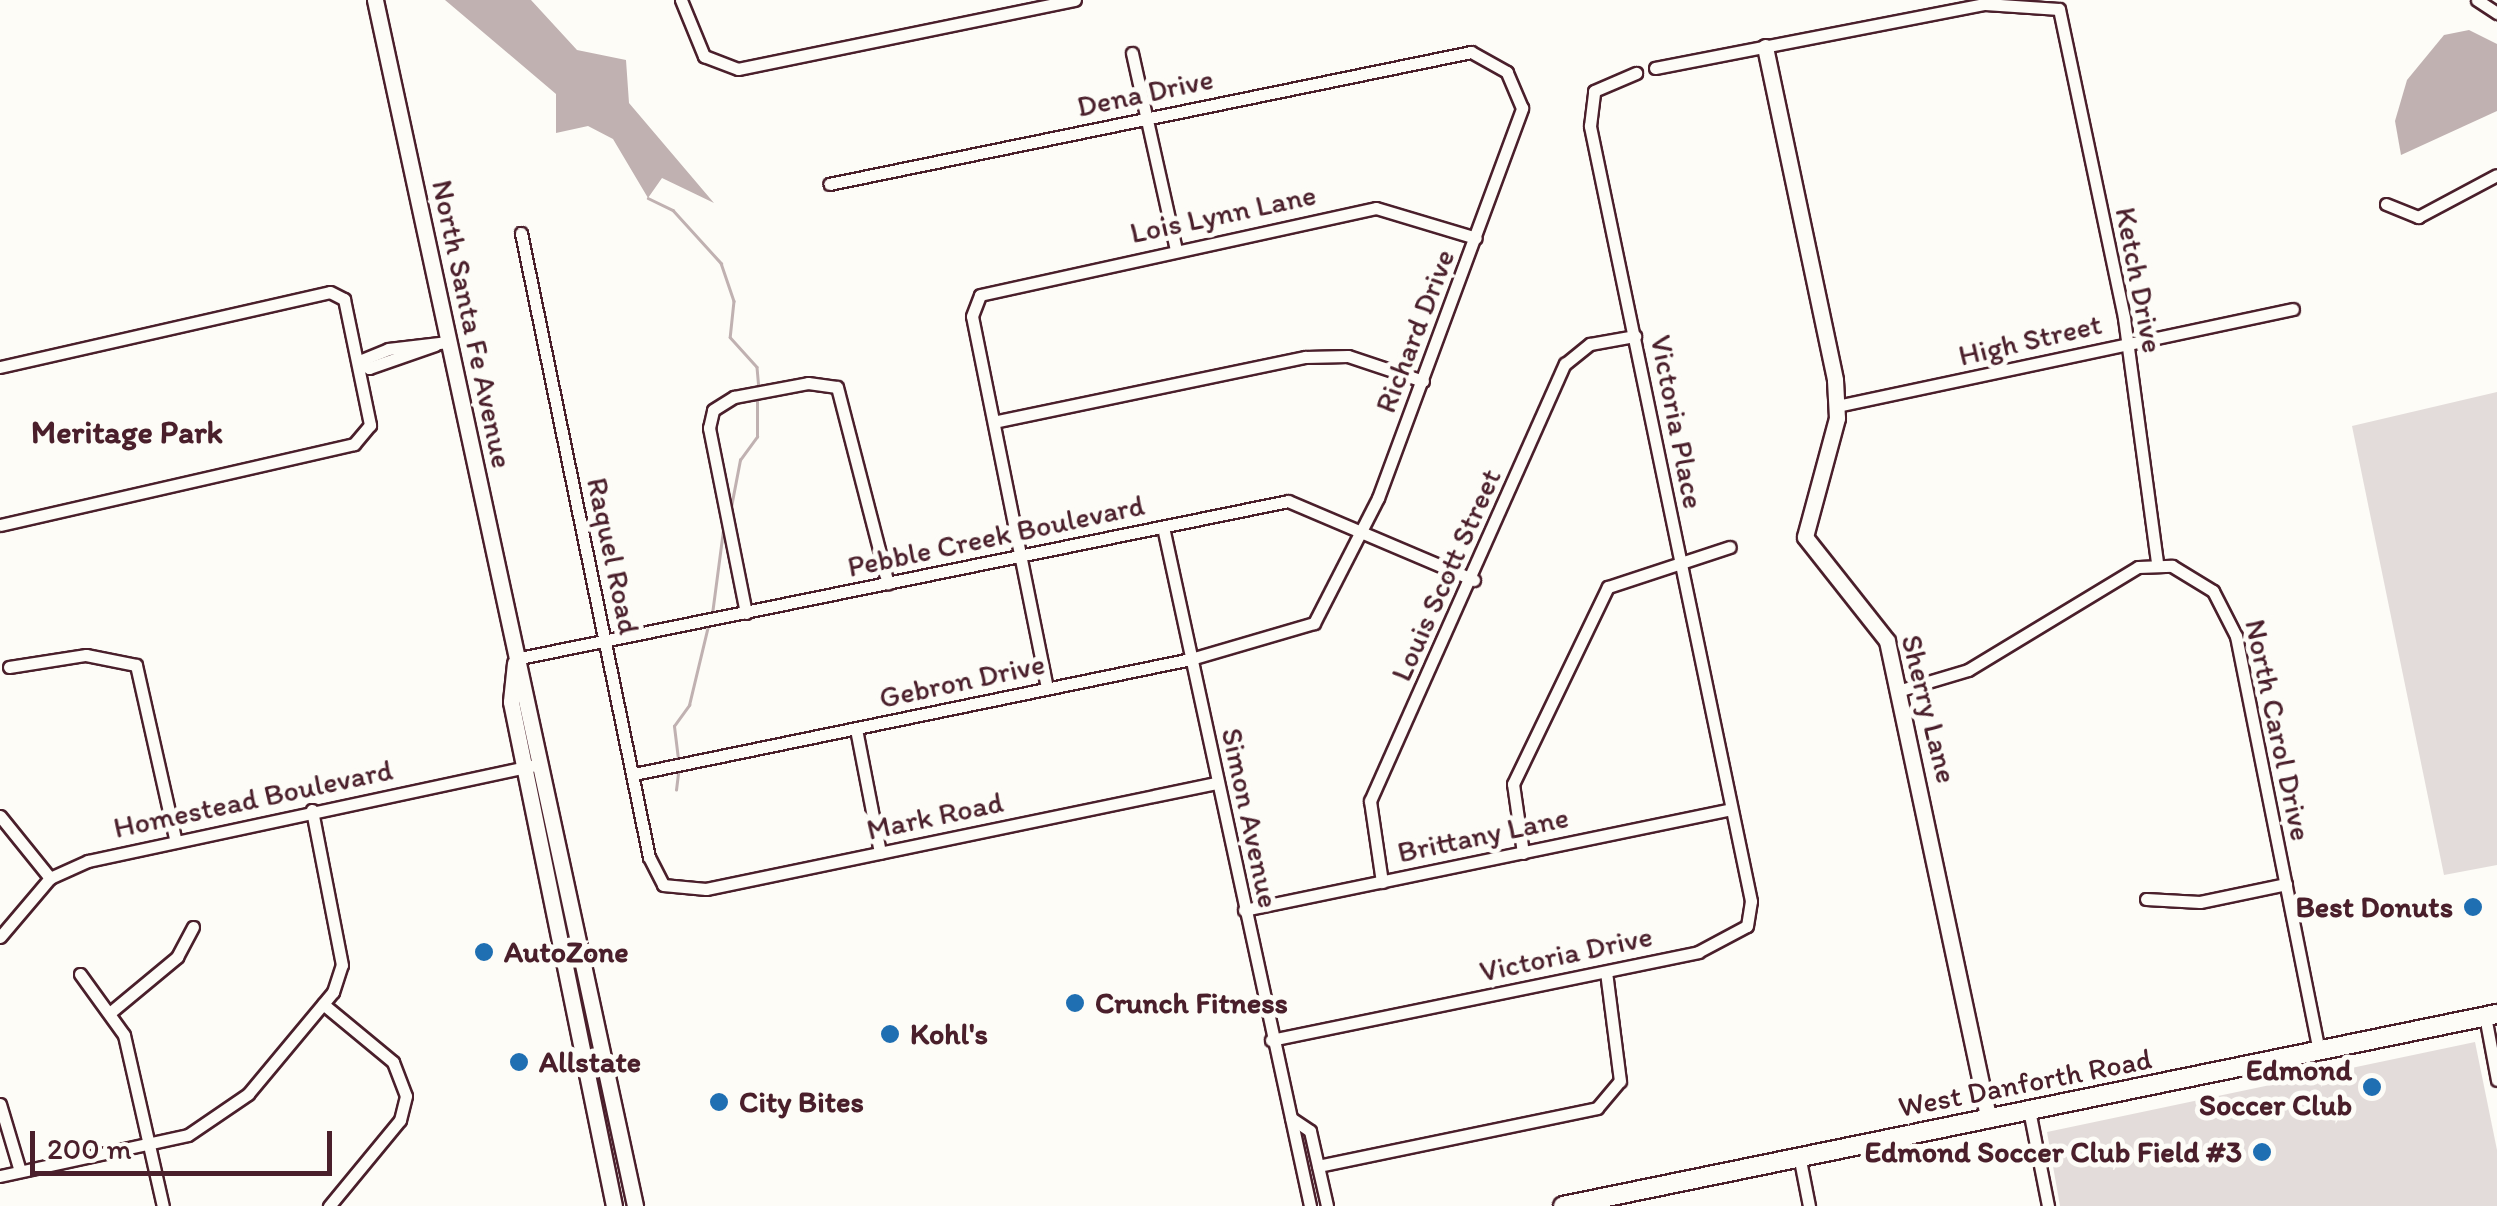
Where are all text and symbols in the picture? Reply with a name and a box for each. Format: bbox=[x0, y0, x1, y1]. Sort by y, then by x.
street label: Dena Drive bbox=[1073, 61, 1217, 125]
street label: North Santa Fe Avenue bbox=[424, 177, 520, 471]
street label: Lois Lynn Lane bbox=[1127, 177, 1319, 251]
street label: Ketch Drive bbox=[2107, 204, 2171, 356]
street label: Richard Drive bbox=[1367, 244, 1463, 418]
street label: High Street bbox=[1955, 306, 2105, 374]
street label: Victoria Place bbox=[1642, 332, 1712, 512]
district label: Meritage Park bbox=[31, 413, 223, 451]
street label: Louis Scott Street bbox=[1383, 463, 1509, 687]
street label: Raquel Road bbox=[579, 474, 647, 638]
street label: Pebble Creek Boulevard bbox=[843, 487, 1149, 585]
street label: North Carol Drive bbox=[2237, 616, 2319, 844]
street label: Sherry Lane bbox=[1893, 630, 1965, 788]
street label: Gebron Drive bbox=[876, 646, 1048, 716]
street label: Simon Avenue bbox=[1214, 725, 1286, 911]
street label: Homestead Boulevard bbox=[110, 752, 396, 846]
street label: Mark Road bbox=[864, 784, 1006, 848]
street label: Brittany Lane bbox=[1394, 799, 1572, 871]
place label: Best Donuts bbox=[2295, 889, 2453, 925]
marker: Best Donuts bbox=[2462, 896, 2484, 918]
street label: Victoria Drive bbox=[1476, 918, 1656, 990]
place label: AutoZone bbox=[504, 934, 629, 970]
marker: AutoZone bbox=[473, 941, 495, 963]
place label: Crunch Fitness bbox=[1095, 985, 1287, 1021]
marker: Crunch Fitness bbox=[1064, 992, 1086, 1014]
place label: Kohl's bbox=[910, 1016, 988, 1052]
marker: Kohl's bbox=[879, 1023, 901, 1045]
street label: West Danforth Road bbox=[1894, 1041, 2156, 1125]
place label: Allstate bbox=[539, 1044, 641, 1080]
marker: Allstate bbox=[508, 1051, 530, 1073]
place label: Edmond Soccer Club bbox=[2199, 1052, 2352, 1122]
marker: Edmond Soccer Club bbox=[2361, 1076, 2383, 1098]
place label: City Bites bbox=[739, 1084, 864, 1120]
marker: City Bites bbox=[708, 1091, 730, 1113]
scale bar bbox=[35, 1111, 338, 1173]
text: 200 m bbox=[47, 1130, 132, 1167]
place label: Edmond Soccer Club Field #3 bbox=[1865, 1134, 2242, 1170]
marker: Edmond Soccer Club Field #3 bbox=[2251, 1141, 2273, 1163]

